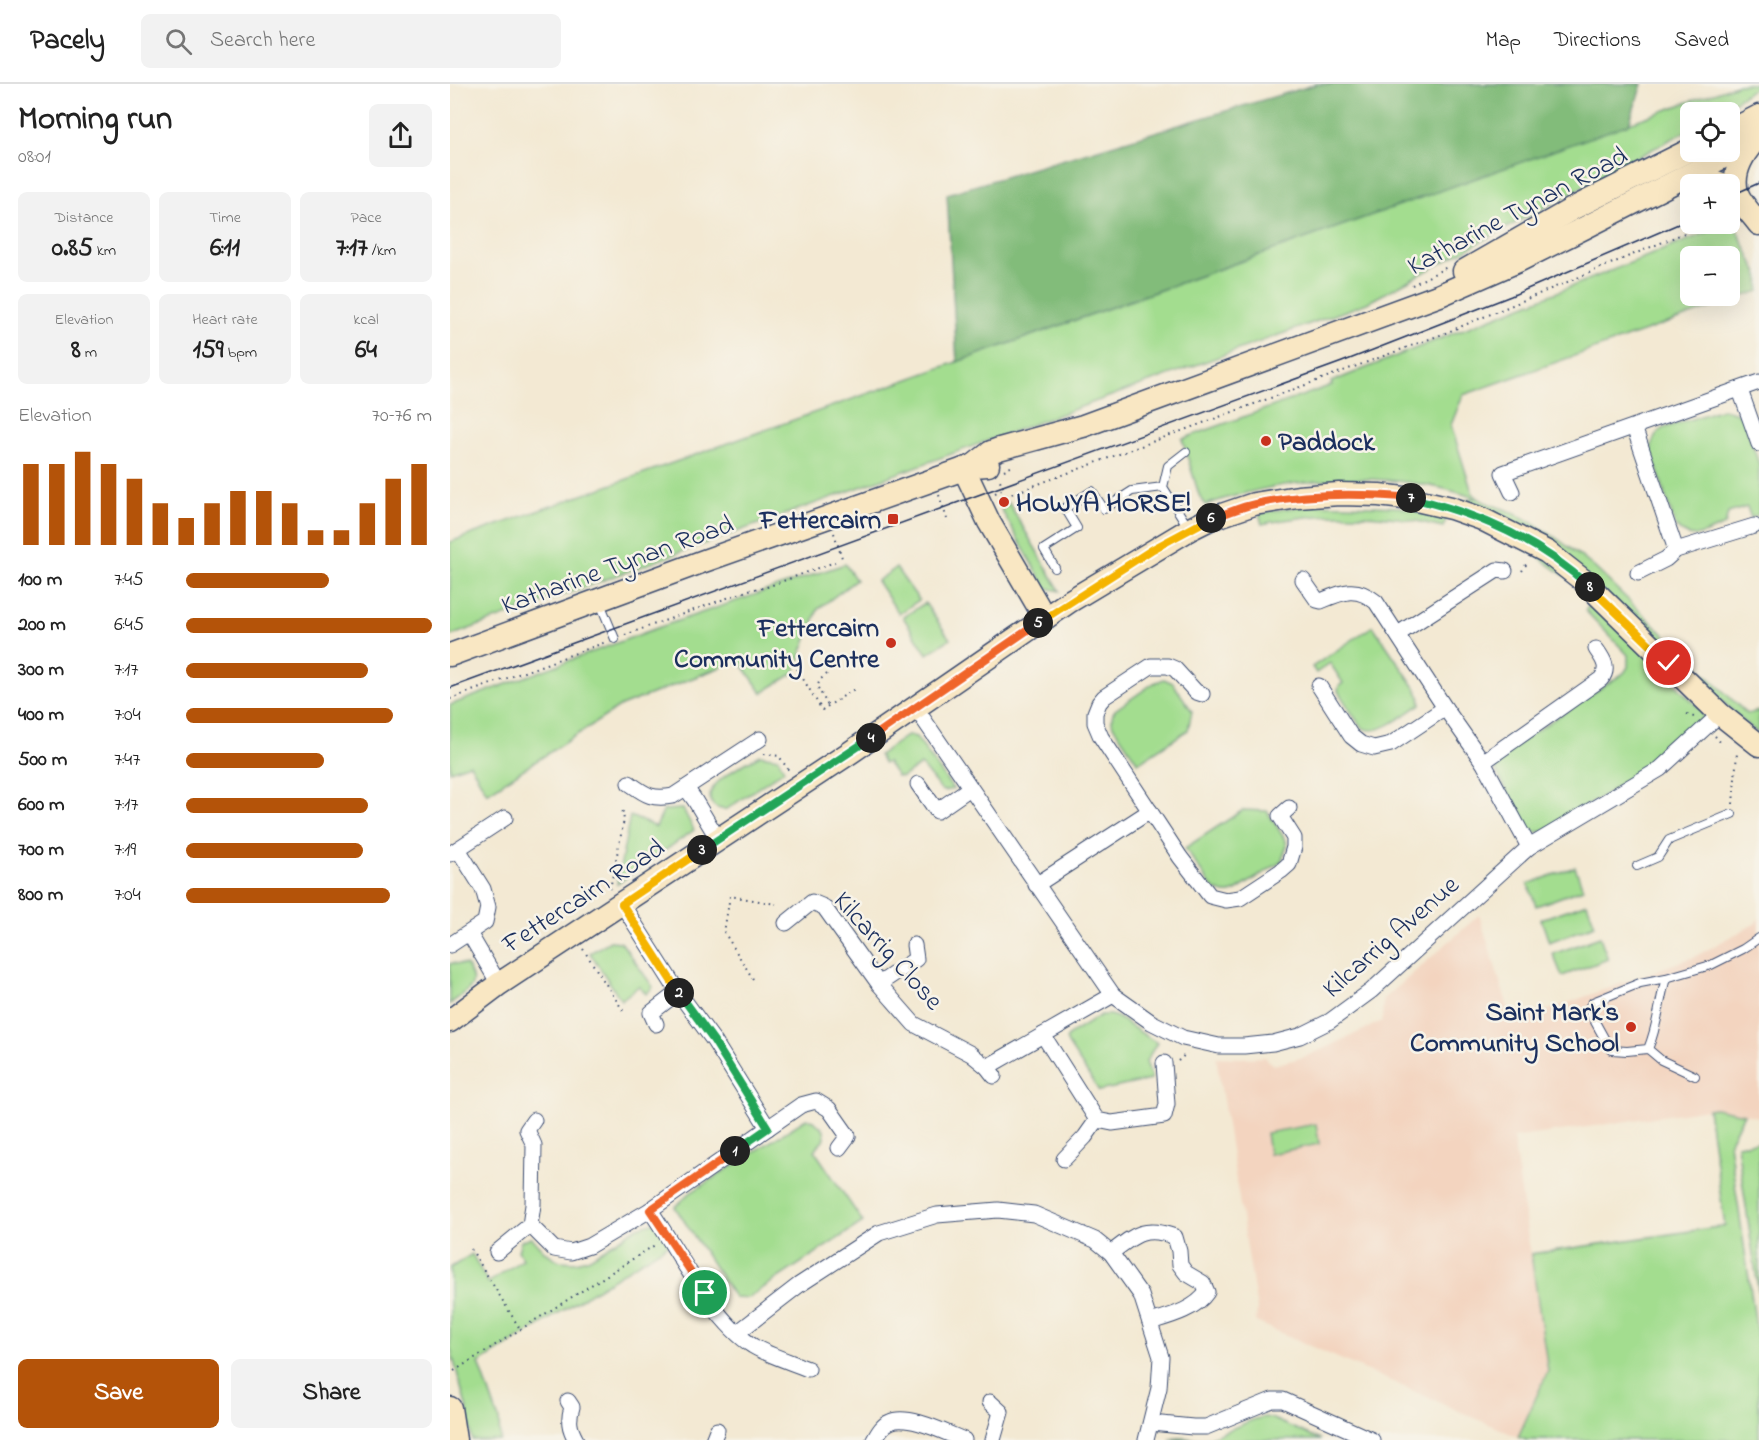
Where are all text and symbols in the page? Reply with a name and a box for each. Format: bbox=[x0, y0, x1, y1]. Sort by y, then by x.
search box bbox=[141, 14, 561, 68]
text: Pacely bbox=[30, 21, 105, 62]
icon: search bbox=[162, 25, 195, 58]
text: Search here bbox=[210, 25, 315, 57]
text: Map bbox=[1485, 26, 1521, 56]
text: Directions bbox=[1554, 26, 1641, 56]
text: Saved bbox=[1674, 26, 1729, 56]
text: Morning run bbox=[18, 96, 172, 144]
map controls bbox=[1680, 102, 1740, 306]
button: locate bbox=[1680, 102, 1740, 162]
button: share bbox=[369, 104, 432, 167]
street label: Katharine Tynan Road bbox=[1401, 138, 1635, 287]
text: 08:01 bbox=[18, 143, 51, 172]
button: + bbox=[1680, 174, 1740, 234]
text: Distance bbox=[55, 206, 113, 230]
text: Time bbox=[209, 206, 241, 230]
text: Pace bbox=[350, 206, 382, 230]
text: 0.85 bbox=[52, 230, 93, 268]
text: 6:11 bbox=[210, 230, 240, 268]
text: 7:17 bbox=[336, 230, 368, 268]
text: km bbox=[93, 239, 116, 263]
text: /km bbox=[368, 239, 396, 263]
button: − bbox=[1680, 246, 1740, 306]
text: Elevation bbox=[55, 308, 113, 332]
text: Heart rate bbox=[192, 308, 258, 332]
text: kcal bbox=[353, 308, 379, 332]
text: 8 bbox=[71, 332, 81, 370]
text: 159 bbox=[193, 332, 224, 370]
text: 64 bbox=[355, 332, 377, 370]
text: m bbox=[81, 341, 97, 365]
text: bpm bbox=[224, 341, 257, 365]
text: Elevation bbox=[18, 402, 92, 431]
text: 70–76 m bbox=[372, 402, 432, 431]
place label: Paddock bbox=[1278, 424, 1376, 463]
marker: Paddock bbox=[1259, 434, 1273, 448]
pin: 7 bbox=[1396, 483, 1426, 513]
place label: HOWYA HORSE! bbox=[1016, 485, 1192, 524]
text: 7 bbox=[1408, 486, 1414, 510]
marker: HOWYA HORSE! bbox=[997, 495, 1011, 509]
place label: Fettercairn bbox=[758, 502, 881, 541]
pin: 6 bbox=[1196, 503, 1226, 533]
street label: Katharine Tynan Road bbox=[496, 506, 739, 626]
text: 6 bbox=[1207, 506, 1215, 530]
marker: Fettercairn bbox=[886, 512, 900, 526]
text: 100 m bbox=[18, 566, 62, 595]
text: 7:45 bbox=[114, 566, 144, 595]
pin: 8 bbox=[1575, 572, 1605, 602]
text: 8 bbox=[1587, 575, 1593, 599]
pin: 5 bbox=[1023, 608, 1053, 638]
place label: Fettercairn Community Centre bbox=[674, 610, 880, 680]
text: 200 m bbox=[18, 611, 66, 640]
text: 6:45 bbox=[114, 611, 144, 640]
text: 5 bbox=[1033, 611, 1043, 635]
marker: Fettercairn Community Centre bbox=[884, 636, 898, 650]
pin bbox=[1643, 637, 1694, 688]
icon: check bbox=[1652, 646, 1685, 679]
text: 300 m bbox=[18, 656, 64, 685]
text: 7:17 bbox=[114, 656, 139, 685]
text: 400 m bbox=[18, 701, 64, 730]
text: 7:04 bbox=[114, 701, 141, 730]
pin: 4 bbox=[856, 723, 886, 753]
text: 4 bbox=[868, 726, 874, 750]
text: 500 m bbox=[18, 746, 67, 775]
text: 7:47 bbox=[114, 746, 140, 775]
text: 600 m bbox=[18, 791, 65, 820]
text: 7:17 bbox=[114, 791, 139, 820]
street label: Fettercairn Road bbox=[495, 830, 673, 965]
pin: 3 bbox=[687, 835, 717, 865]
text: 700 m bbox=[18, 836, 64, 865]
text: 7:19 bbox=[114, 836, 136, 865]
text: 3 bbox=[699, 838, 705, 862]
street label: Kilcarrig Avenue bbox=[1315, 867, 1469, 1008]
text: 800 m bbox=[18, 881, 63, 910]
text: 7:04 bbox=[114, 881, 141, 910]
street label: Kilcarrig Close bbox=[823, 883, 952, 1021]
pin: 2 bbox=[664, 978, 694, 1008]
text: 2 bbox=[675, 981, 683, 1005]
place label: Saint Mark's Community School bbox=[1410, 994, 1619, 1064]
marker: Saint Mark's Community School bbox=[1624, 1020, 1638, 1034]
pin: 1 bbox=[720, 1136, 750, 1166]
text: 1 bbox=[732, 1139, 738, 1163]
pin bbox=[679, 1267, 730, 1318]
icon: arrive bbox=[688, 1276, 721, 1309]
button: Save bbox=[18, 1359, 219, 1428]
button: Share bbox=[231, 1359, 432, 1428]

